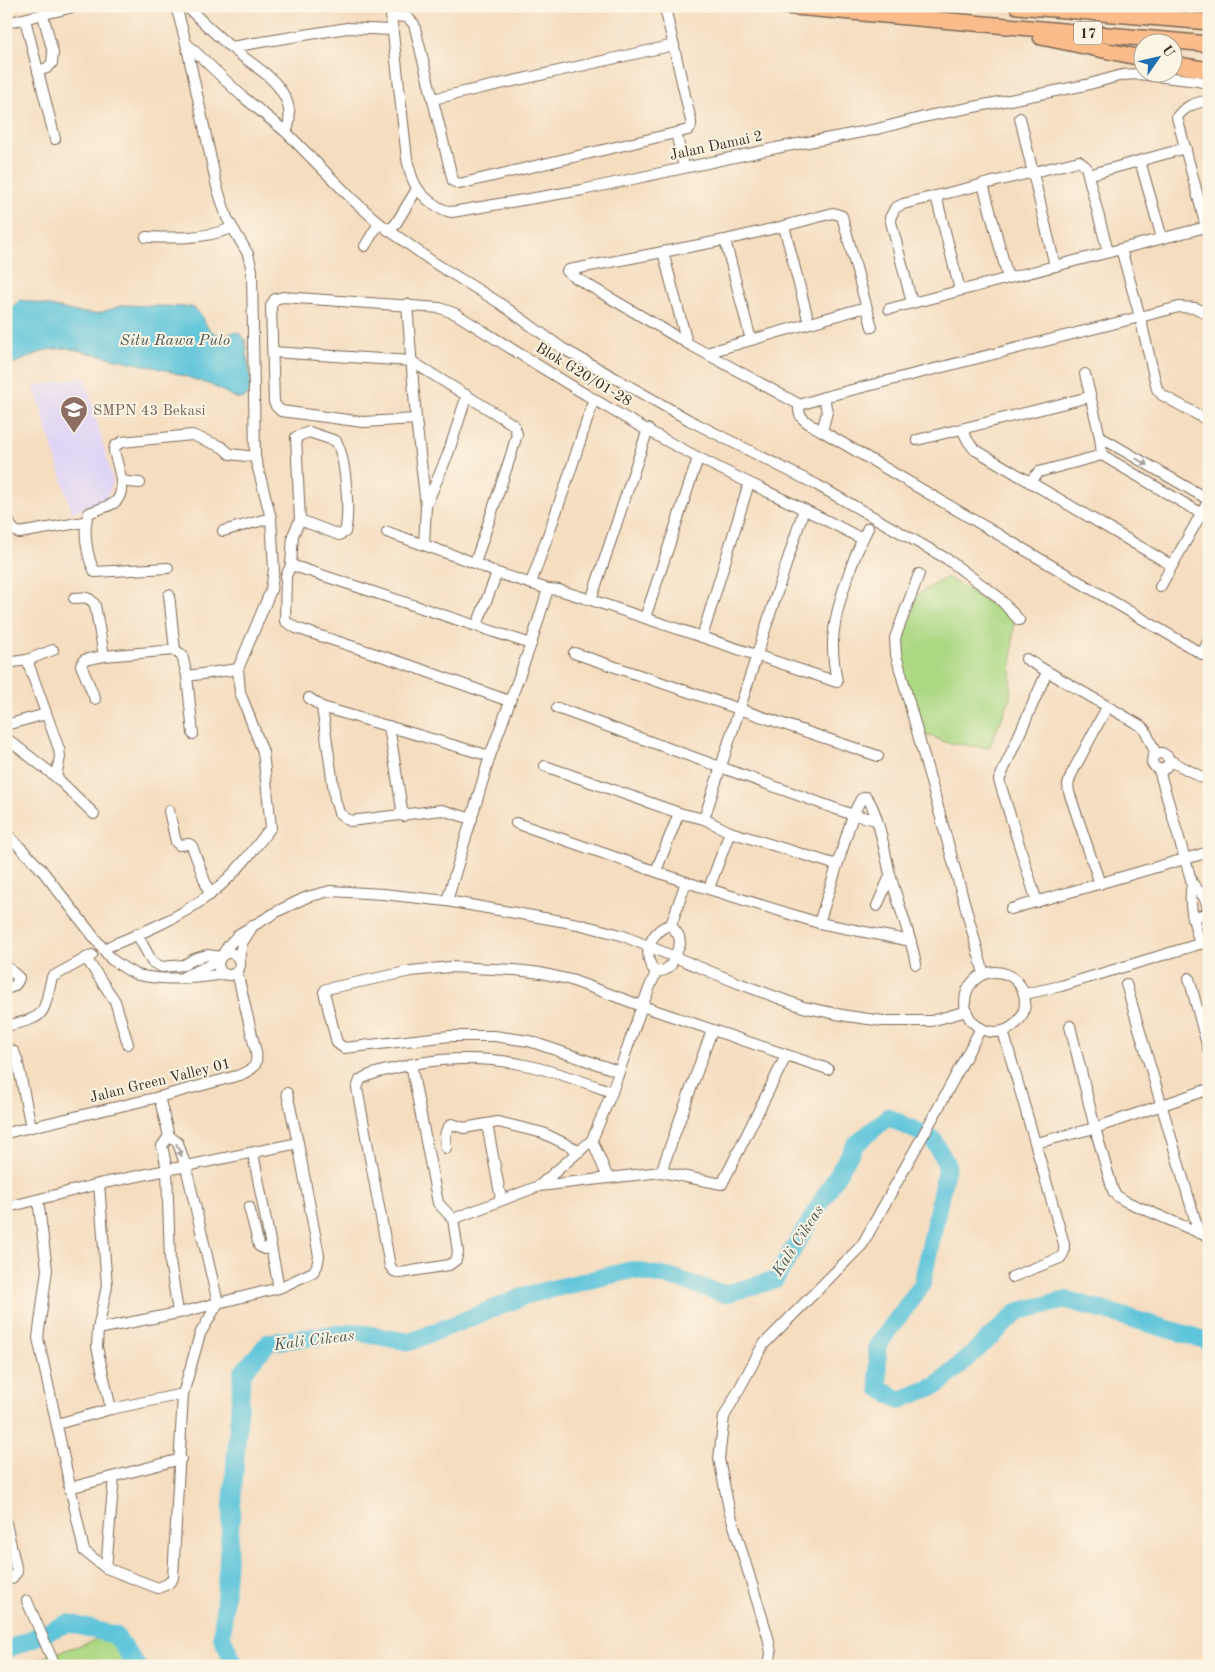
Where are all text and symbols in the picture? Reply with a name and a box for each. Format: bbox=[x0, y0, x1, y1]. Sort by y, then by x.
road number: 17 bbox=[1074, 22, 1102, 44]
north arrow bbox=[1132, 32, 1182, 82]
text: U bbox=[1159, 43, 1177, 60]
street label: Jalan Damai 2 bbox=[668, 129, 764, 164]
water label: Situ Rawa Pulo bbox=[120, 333, 230, 349]
street label: Blok G20/01-28 bbox=[533, 341, 634, 410]
school or university icon: SMPN 43 Bekasi bbox=[59, 395, 89, 434]
place label: SMPN 43 Bekasi bbox=[93, 404, 205, 419]
one-way arrow bbox=[1136, 457, 1149, 466]
street label: Jalan Green Valley 01 bbox=[88, 1057, 232, 1106]
one-way arrow bbox=[176, 1143, 184, 1157]
water label: Kali Cikeas bbox=[769, 1203, 828, 1280]
water label: Kali Cikeas bbox=[272, 1328, 356, 1354]

